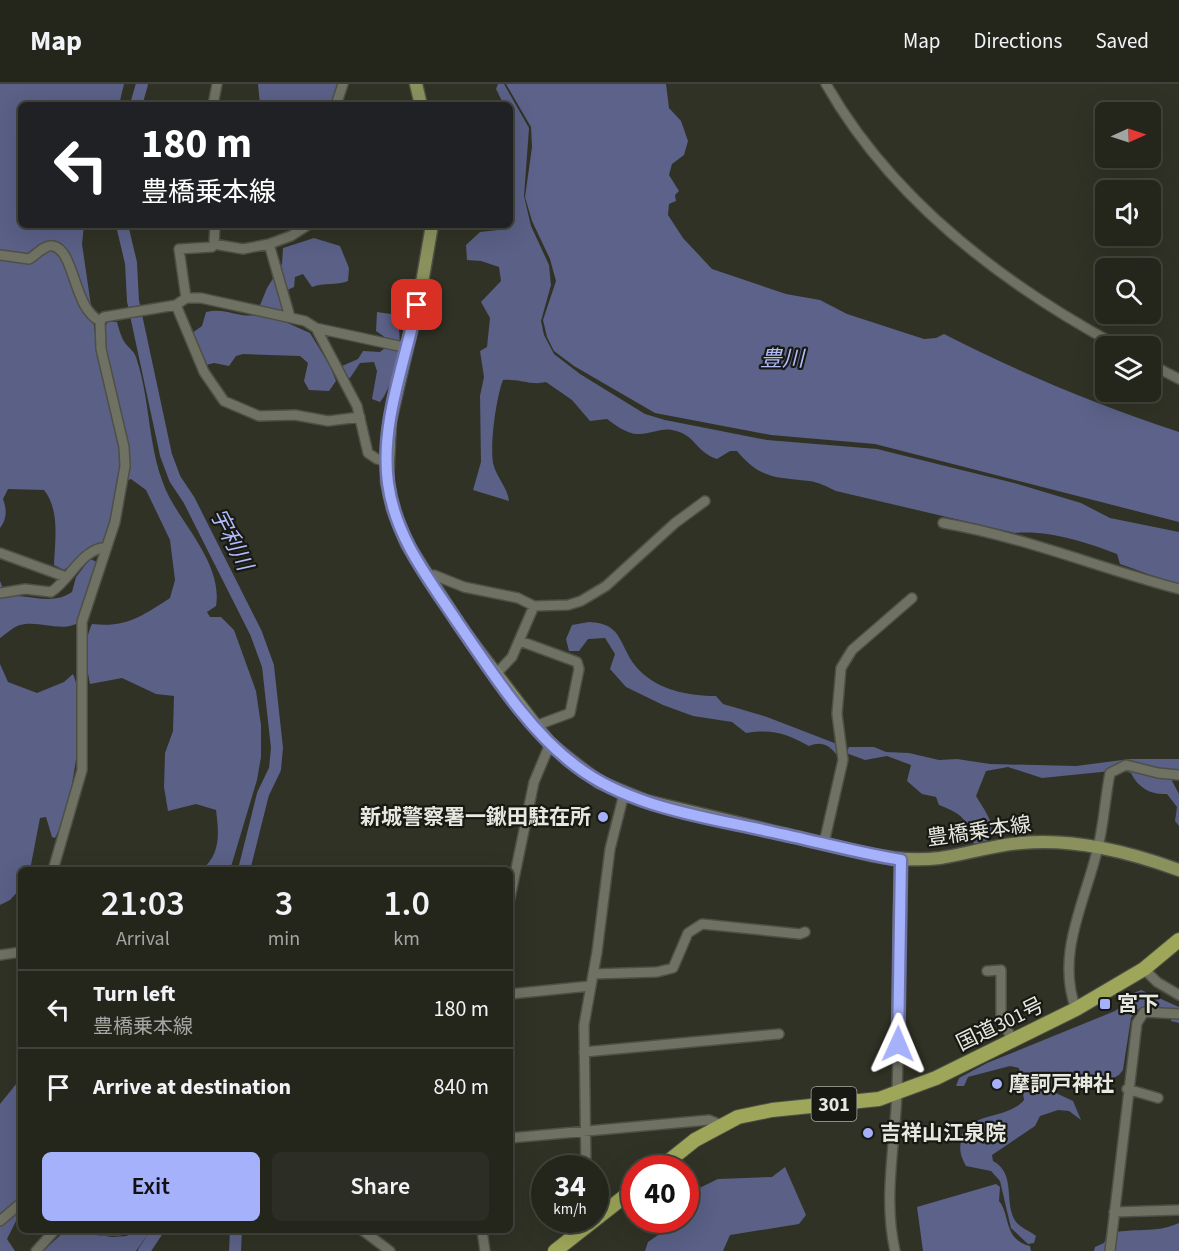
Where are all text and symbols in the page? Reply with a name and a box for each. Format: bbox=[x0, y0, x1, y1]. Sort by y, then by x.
text: Map bbox=[30, 21, 82, 61]
text: Map bbox=[903, 26, 941, 56]
text: Directions bbox=[974, 26, 1062, 56]
text: Saved bbox=[1095, 26, 1149, 56]
north arrow bbox=[1095, 102, 1161, 168]
map controls bbox=[1095, 102, 1161, 402]
text: 180 m bbox=[141, 114, 252, 174]
icon: left bbox=[42, 126, 120, 204]
text: 豊橋乗本線 bbox=[141, 173, 276, 212]
button: sound bbox=[1095, 180, 1161, 246]
button: search bbox=[1095, 258, 1161, 324]
pin bbox=[391, 279, 442, 330]
icon: arrive bbox=[400, 288, 433, 321]
button: layers bbox=[1095, 336, 1161, 402]
water label: 豊川 bbox=[760, 343, 806, 375]
water label: 宇利川 bbox=[202, 503, 261, 578]
place label: 新城警察署一鍬田駐在所 bbox=[360, 802, 591, 832]
street label: 豊橋乗本線 bbox=[925, 809, 1033, 853]
marker: 新城警察署一鍬田駐在所 bbox=[596, 810, 610, 824]
text: 21:03 bbox=[101, 878, 185, 929]
text: 3 bbox=[275, 878, 293, 929]
text: 1.0 bbox=[383, 878, 430, 929]
text: Arrival bbox=[116, 925, 170, 953]
text: min bbox=[268, 925, 300, 953]
text: km bbox=[393, 925, 420, 953]
text: Turn left bbox=[93, 978, 175, 1010]
place label: 宮下 bbox=[1117, 989, 1159, 1019]
street label: 国道301号 bbox=[951, 990, 1049, 1058]
icon: left bbox=[42, 993, 75, 1026]
text: 180 m bbox=[434, 993, 489, 1025]
marker: 宮下 bbox=[1098, 997, 1112, 1011]
position arrow bbox=[866, 1012, 930, 1076]
text: 豊橋乗本線 bbox=[93, 1013, 193, 1041]
place label: 摩訶戸神社 bbox=[1009, 1069, 1114, 1099]
icon: arrive bbox=[42, 1071, 75, 1104]
text: Arrive at destination bbox=[93, 1071, 291, 1103]
text: 840 m bbox=[434, 1071, 489, 1103]
marker: 摩訶戸神社 bbox=[990, 1077, 1004, 1091]
road number: 301 bbox=[812, 1087, 856, 1121]
place label: 吉祥山江泉院 bbox=[880, 1118, 1006, 1148]
marker: 吉祥山江泉院 bbox=[861, 1126, 875, 1140]
button: Exit bbox=[42, 1152, 260, 1221]
button: Share bbox=[272, 1152, 489, 1221]
speed limit sign: 40 bbox=[621, 1155, 699, 1233]
text: 34 bbox=[554, 1165, 586, 1208]
text: km/h bbox=[553, 1199, 587, 1220]

